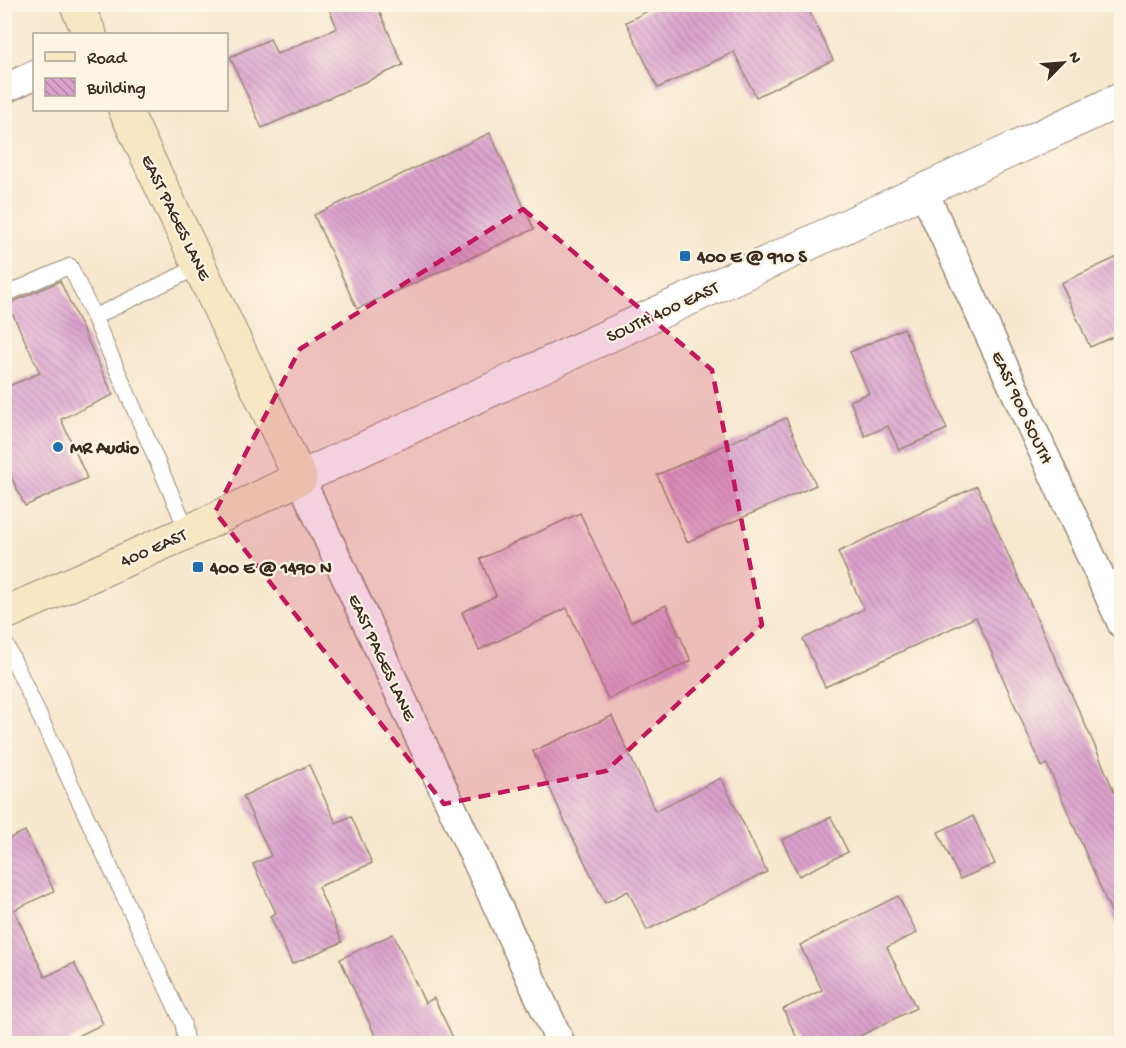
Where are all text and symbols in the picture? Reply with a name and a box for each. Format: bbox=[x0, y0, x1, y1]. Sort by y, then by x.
legend bbox=[33, 33, 228, 111]
north arrow bbox=[1033, 33, 1093, 93]
text: Road bbox=[87, 49, 128, 70]
text: N bbox=[1063, 49, 1084, 67]
text: Building bbox=[86, 79, 146, 100]
street label: EAST PAGES LANE bbox=[135, 152, 215, 285]
place label: 400 E @ 910 S bbox=[696, 248, 808, 269]
marker: 400 E @ 910 S bbox=[678, 249, 692, 263]
street label: SOUTH 400 EAST bbox=[604, 278, 723, 348]
street label: EAST 900 SOUTH bbox=[985, 348, 1056, 468]
place label: MR Audio bbox=[70, 439, 140, 460]
marker: MR Audio bbox=[51, 440, 65, 454]
street label: 400 EAST bbox=[118, 525, 191, 573]
place label: 400 E @ 1490 N bbox=[209, 559, 332, 580]
marker: 400 E @ 1490 N bbox=[191, 560, 205, 574]
street label: EAST PAGES LANE bbox=[342, 591, 420, 725]

